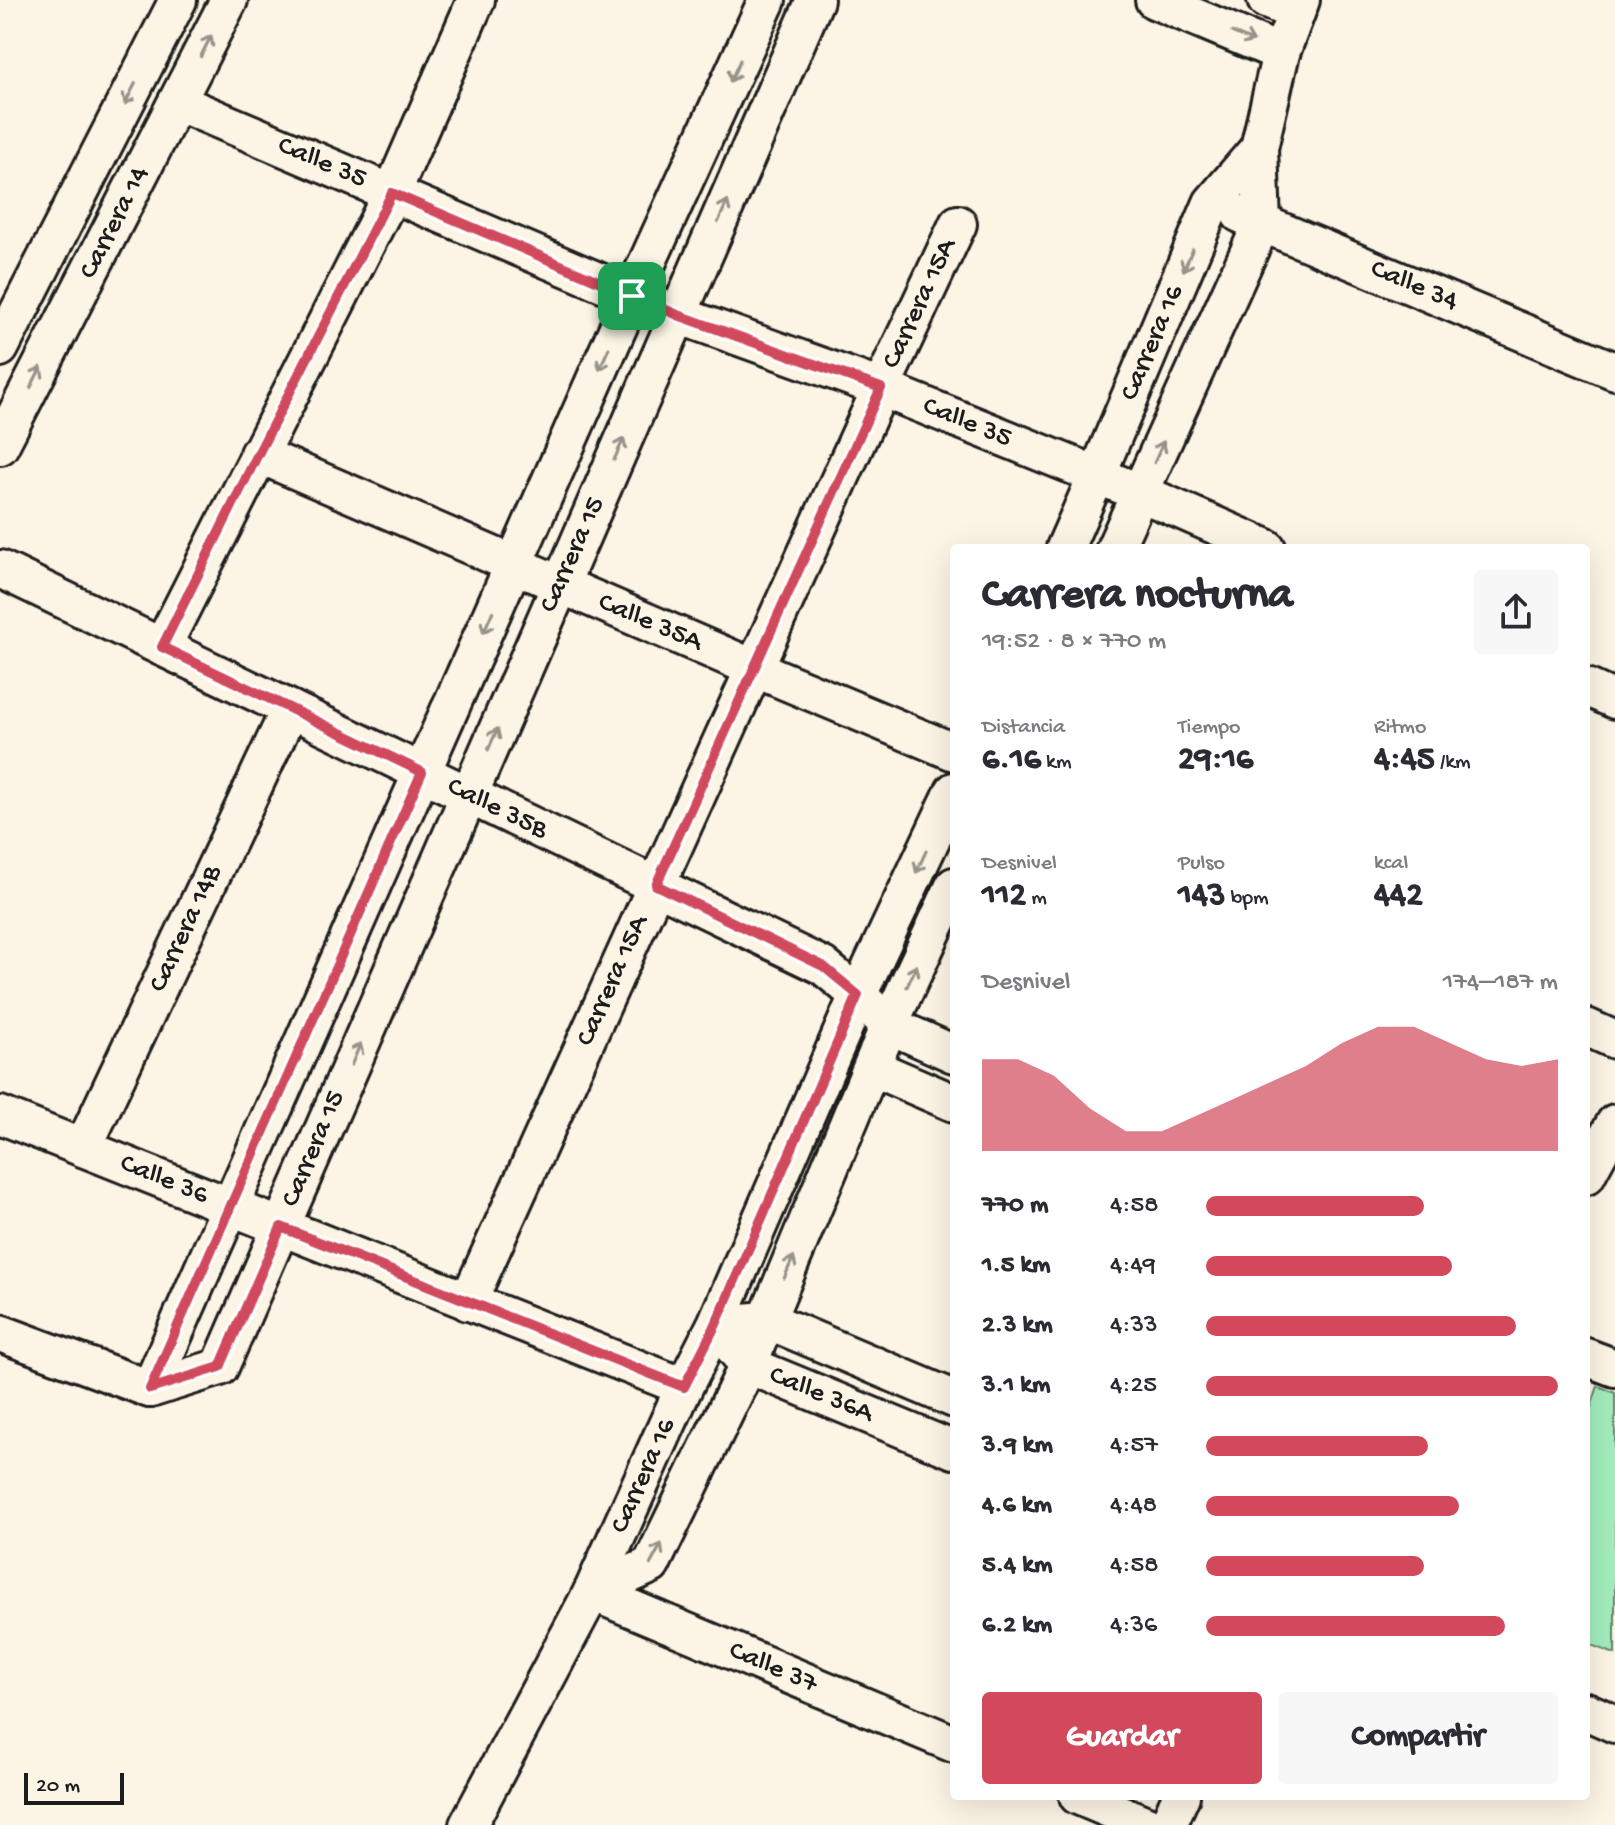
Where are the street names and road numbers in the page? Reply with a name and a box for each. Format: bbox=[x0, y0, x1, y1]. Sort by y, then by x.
street label: Calle 35 bbox=[273, 130, 371, 196]
street label: Carrera 14 bbox=[73, 161, 157, 285]
street label: Carrera 15A bbox=[876, 232, 965, 374]
street label: Calle 34 bbox=[1365, 253, 1463, 319]
street label: Carrera 16 bbox=[1114, 279, 1192, 406]
street label: Calle 35 bbox=[918, 390, 1016, 456]
street label: Carrera 15 bbox=[533, 492, 613, 618]
street label: Calle 35A bbox=[593, 586, 708, 660]
street label: Calle 35B bbox=[441, 771, 553, 848]
street label: Carrera 14B bbox=[142, 860, 230, 998]
street label: Carrera 15A bbox=[570, 909, 657, 1051]
street label: Carrera 15 bbox=[275, 1086, 353, 1212]
street label: Calle 36 bbox=[115, 1147, 214, 1213]
street label: Calle 36A bbox=[764, 1359, 879, 1431]
street label: Carrera 16 bbox=[604, 1413, 684, 1539]
street label: Calle 37 bbox=[724, 1635, 824, 1702]

